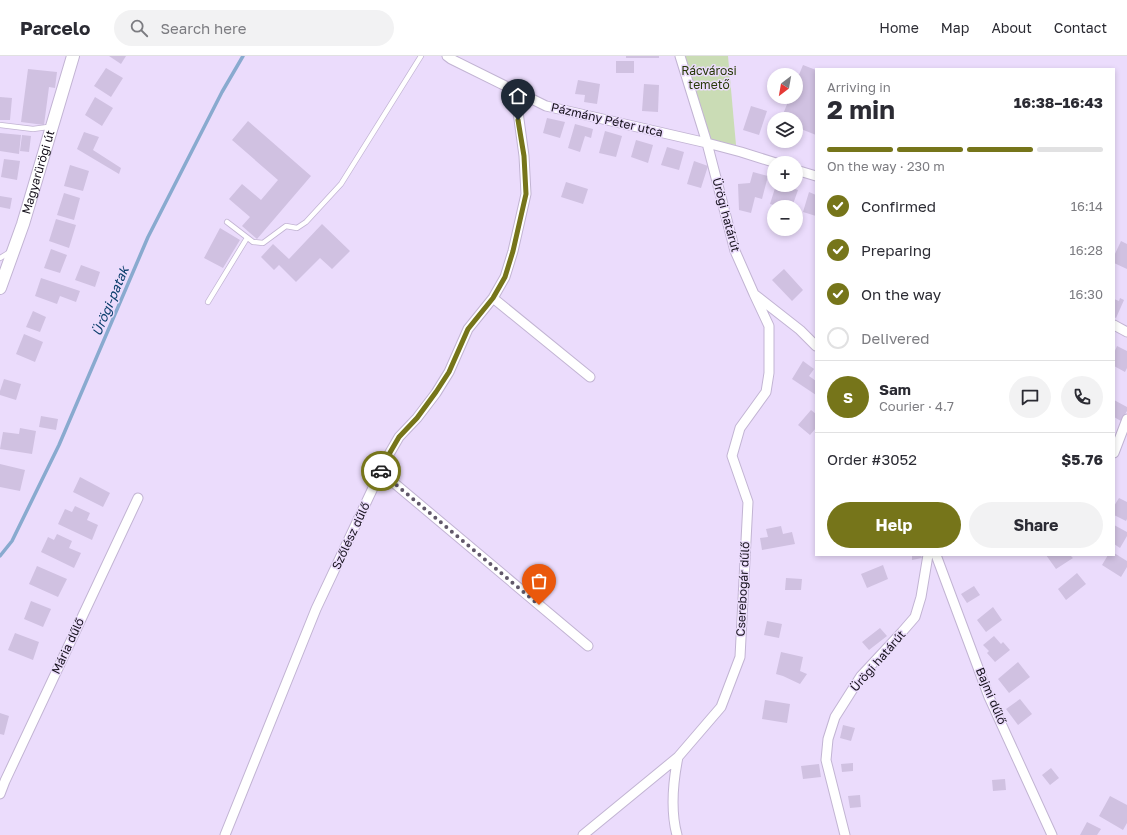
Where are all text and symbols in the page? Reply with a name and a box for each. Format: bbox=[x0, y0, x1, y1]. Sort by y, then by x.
search box bbox=[114, 10, 394, 46]
text: Parcelo bbox=[20, 16, 90, 39]
icon: search bbox=[128, 17, 150, 39]
text: Search here bbox=[160, 19, 246, 37]
text: Home bbox=[879, 19, 919, 36]
text: Map bbox=[941, 19, 969, 36]
text: About bbox=[991, 19, 1032, 36]
text: Contact bbox=[1054, 19, 1107, 36]
park label: Rácvárosi temető bbox=[681, 63, 737, 92]
north arrow bbox=[767, 68, 803, 104]
map controls bbox=[767, 68, 803, 236]
pin bbox=[501, 79, 535, 120]
text: Arriving in bbox=[827, 79, 891, 95]
icon: home bbox=[507, 85, 529, 107]
text: 16:38–16:43 bbox=[1014, 93, 1103, 111]
text: 2 min bbox=[827, 94, 895, 125]
street label: Pázmány Péter utca bbox=[550, 99, 665, 140]
button: layers bbox=[767, 112, 803, 148]
street label: Magyarürögi út bbox=[18, 128, 58, 216]
button: + bbox=[767, 156, 803, 192]
text: On the way · 230 m bbox=[827, 158, 945, 174]
street label: Ürögi határút bbox=[709, 176, 744, 254]
icon: check bbox=[827, 195, 849, 217]
text: Confirmed bbox=[861, 197, 936, 215]
text: 16:14 bbox=[1071, 198, 1103, 214]
button: − bbox=[767, 200, 803, 236]
icon: check bbox=[827, 239, 849, 261]
text: Preparing bbox=[861, 241, 931, 259]
text: 16:28 bbox=[1069, 242, 1103, 258]
water label: Ürögi-patak bbox=[88, 262, 132, 338]
icon: check bbox=[827, 283, 849, 305]
text: On the way bbox=[861, 285, 941, 303]
text: 16:30 bbox=[1069, 286, 1103, 302]
text: Delivered bbox=[861, 329, 929, 347]
button: chat bbox=[1009, 376, 1051, 418]
button: phone bbox=[1061, 376, 1103, 418]
text: Sam bbox=[879, 380, 911, 398]
text: S bbox=[843, 388, 853, 406]
text: Courier · 4.7 bbox=[879, 398, 954, 414]
text: Order #3052 bbox=[827, 450, 917, 468]
text: $5.76 bbox=[1061, 450, 1103, 468]
courier bbox=[361, 451, 401, 491]
icon: car bbox=[370, 460, 392, 482]
street label: Szőlész dűlő bbox=[328, 500, 373, 572]
button: Help bbox=[827, 502, 961, 548]
button: Share bbox=[969, 502, 1103, 548]
street label: Cserebogár dűlő bbox=[733, 541, 752, 637]
pin bbox=[522, 564, 556, 605]
icon: bag bbox=[528, 570, 550, 592]
street label: Mária dűlő bbox=[48, 615, 87, 676]
street label: Ürögi határút bbox=[847, 627, 908, 694]
street label: Bajmi dűlő bbox=[973, 665, 1010, 727]

